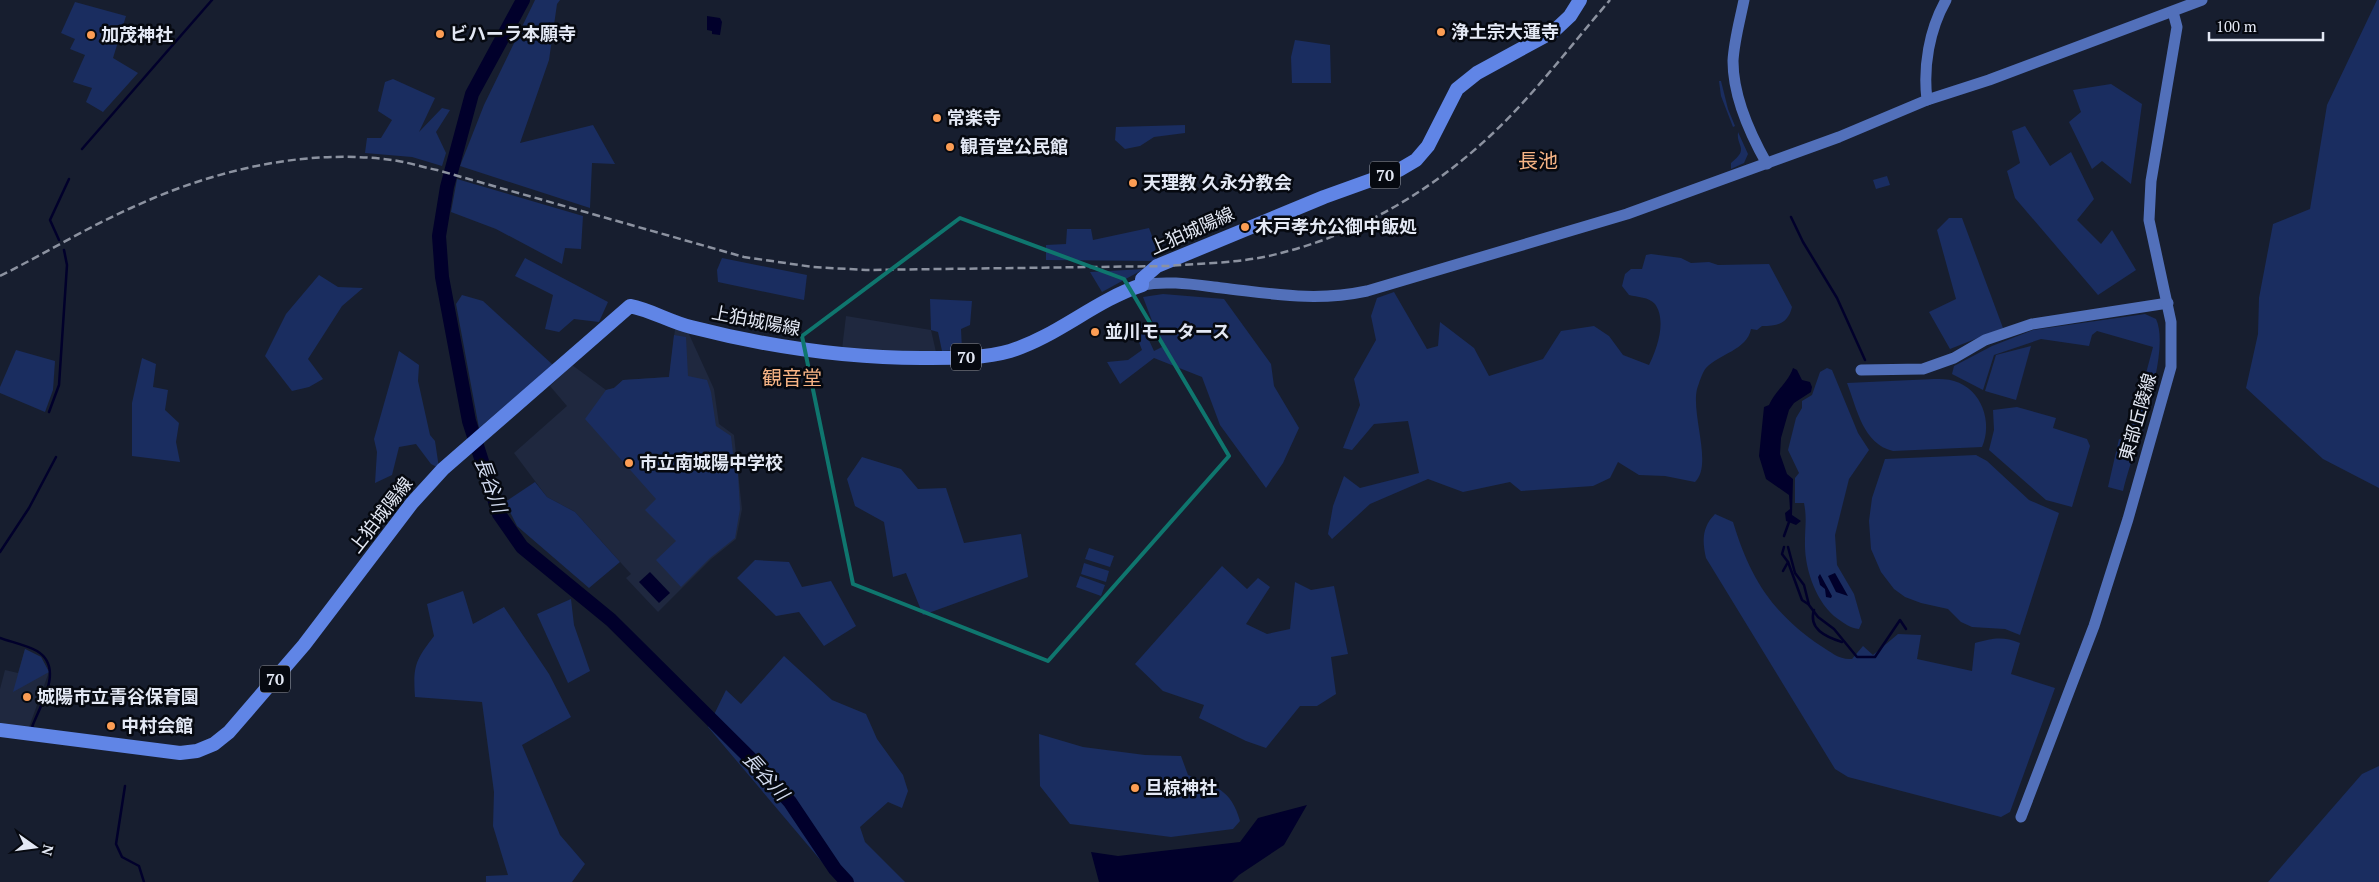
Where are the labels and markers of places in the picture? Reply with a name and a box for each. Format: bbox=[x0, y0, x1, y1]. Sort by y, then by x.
place label: 浄土宗大蓮寺 bbox=[1451, 19, 1559, 43]
place label: ビハーラ本願寺 bbox=[450, 21, 576, 45]
place label: 加茂神社 bbox=[101, 22, 173, 46]
marker: 浄土宗大蓮寺 bbox=[1435, 26, 1447, 38]
marker: ビハーラ本願寺 bbox=[434, 28, 446, 40]
marker: 加茂神社 bbox=[85, 29, 97, 41]
place label: 常楽寺 bbox=[947, 105, 1001, 129]
marker: 常楽寺 bbox=[931, 112, 943, 124]
place label: 観音堂公民館 bbox=[960, 134, 1068, 158]
marker: 観音堂公民館 bbox=[944, 141, 956, 153]
place label: 天理教 久永分教会 bbox=[1143, 170, 1292, 194]
marker: 天理教 久永分教会 bbox=[1127, 177, 1139, 189]
place label: 木戸孝允公御中飯処 bbox=[1255, 214, 1417, 238]
marker: 木戸孝允公御中飯処 bbox=[1239, 221, 1251, 233]
place label: 並川モータース bbox=[1105, 319, 1230, 343]
marker: 並川モータース bbox=[1089, 326, 1101, 338]
place label: 市立南城陽中学校 bbox=[639, 450, 783, 474]
marker: 市立南城陽中学校 bbox=[623, 457, 635, 469]
place label: 城陽市立青谷保育園 bbox=[37, 684, 199, 708]
marker: 城陽市立青谷保育園 bbox=[21, 691, 33, 703]
place label: 中村会館 bbox=[121, 713, 193, 737]
marker: 中村会館 bbox=[105, 720, 117, 732]
place label: 旦椋神社 bbox=[1145, 775, 1217, 799]
marker: 旦椋神社 bbox=[1129, 782, 1141, 794]

